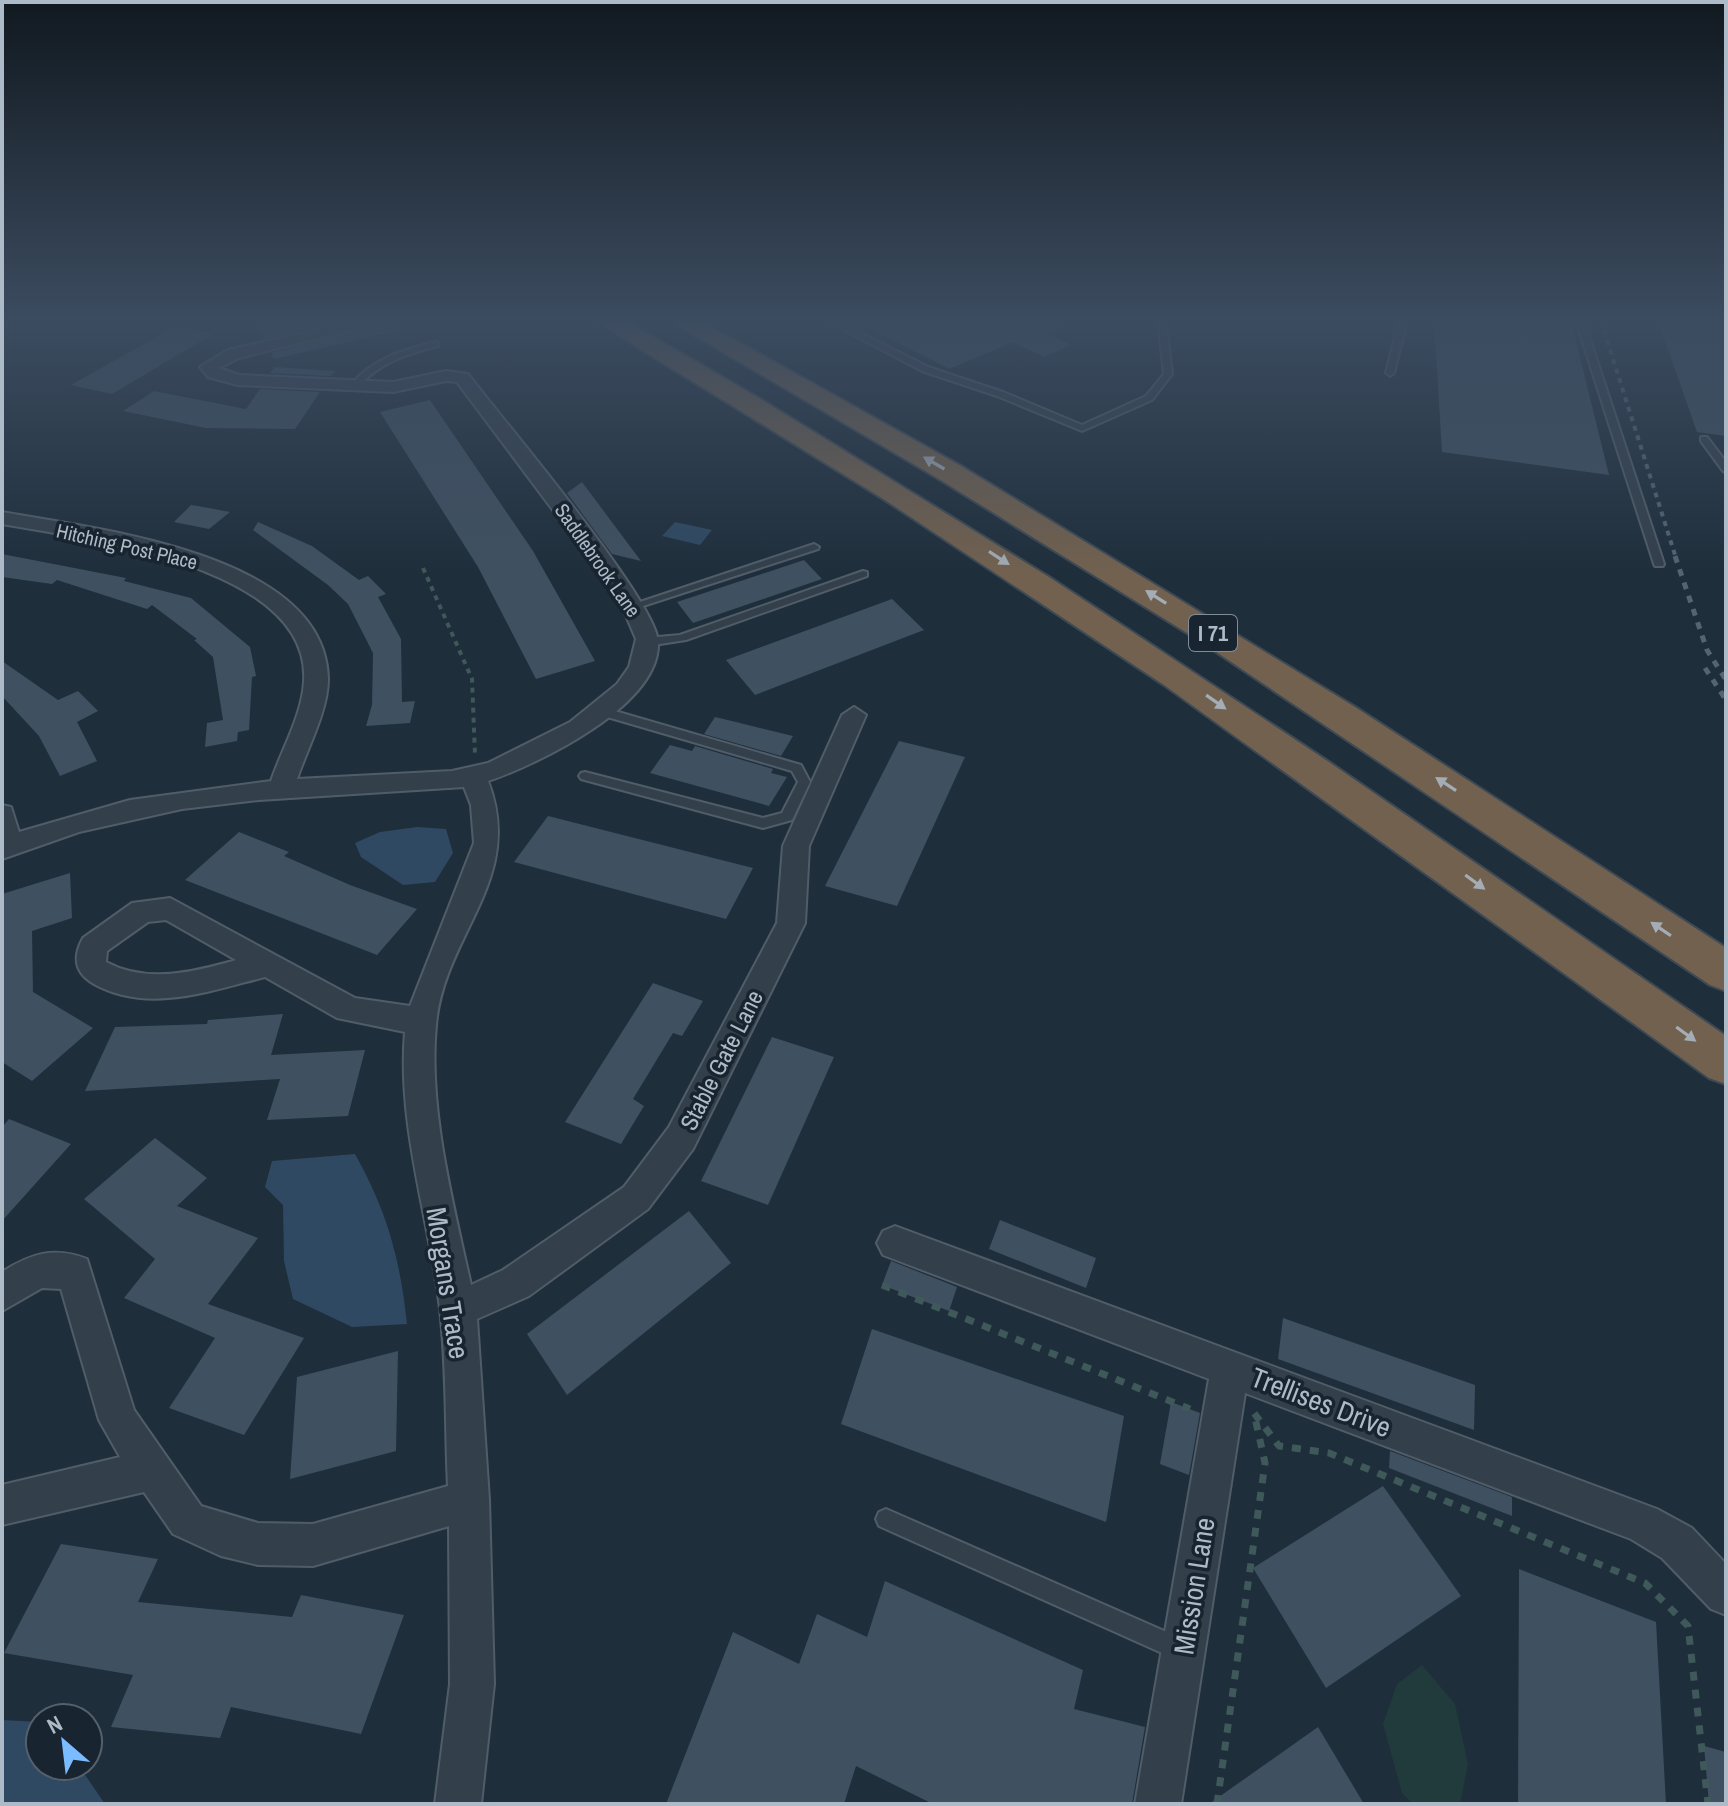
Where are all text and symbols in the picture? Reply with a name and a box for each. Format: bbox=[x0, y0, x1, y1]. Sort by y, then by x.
one-way arrow bbox=[923, 456, 945, 470]
street label: Saddlebrook Lane bbox=[549, 498, 647, 622]
street label: Hitching Post Place bbox=[54, 517, 200, 575]
one-way arrow bbox=[989, 550, 1010, 565]
one-way arrow bbox=[1145, 591, 1167, 605]
road number: I 71 bbox=[1189, 615, 1237, 651]
one-way arrow bbox=[1205, 694, 1226, 709]
one-way arrow bbox=[1435, 776, 1456, 791]
one-way arrow bbox=[1465, 874, 1486, 889]
one-way arrow bbox=[1651, 921, 1672, 936]
street label: Stable Gate Lane bbox=[672, 984, 770, 1136]
one-way arrow bbox=[1676, 1026, 1697, 1041]
street label: Morgans Trace bbox=[417, 1204, 479, 1362]
street label: Trellises Drive bbox=[1246, 1358, 1396, 1446]
street label: Mission Lane bbox=[1164, 1515, 1224, 1657]
north arrow bbox=[24, 1702, 104, 1782]
text: N bbox=[42, 1708, 67, 1741]

